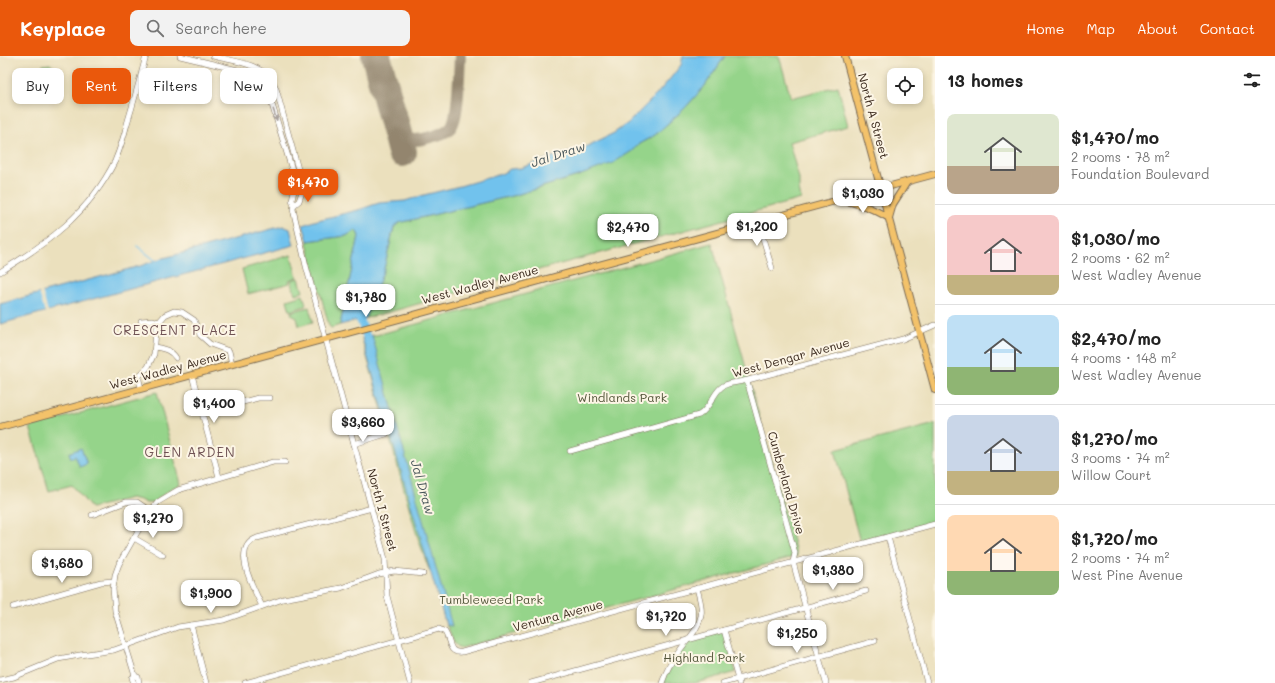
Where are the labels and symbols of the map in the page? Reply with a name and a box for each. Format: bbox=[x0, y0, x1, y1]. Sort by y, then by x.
street label: North A Street bbox=[855, 71, 893, 160]
one-way arrow bbox=[272, 109, 279, 122]
water label: Jal Draw bbox=[528, 137, 587, 170]
pin: $1,470 bbox=[275, 169, 341, 203]
pin: $1,030 bbox=[830, 180, 896, 214]
pin: $1,200 bbox=[724, 213, 790, 247]
pin: $2,470 bbox=[595, 214, 661, 248]
street label: West Wadley Avenue bbox=[419, 261, 540, 307]
pin: $1,780 bbox=[333, 284, 399, 318]
district label: CRESCENT PLACE bbox=[113, 321, 237, 338]
street label: West Dengar Avenue bbox=[730, 334, 851, 380]
street label: West Wadley Avenue bbox=[107, 346, 228, 392]
park label: Windlands Park bbox=[577, 389, 667, 405]
pin: $1,400 bbox=[181, 390, 247, 424]
pin: $3,660 bbox=[330, 409, 396, 443]
street label: Cumberland Drive bbox=[765, 430, 809, 536]
district label: GLEN ARDEN bbox=[145, 443, 235, 460]
water label: Jal Draw bbox=[408, 457, 439, 516]
street label: North I Street bbox=[364, 467, 402, 553]
pin: $1,270 bbox=[120, 505, 186, 539]
pin: $1,680 bbox=[29, 550, 95, 584]
pin: $1,380 bbox=[800, 557, 866, 591]
pin: $1,900 bbox=[178, 580, 244, 614]
park label: Tumbleweed Park bbox=[439, 591, 543, 607]
street label: Ventura Avenue bbox=[511, 595, 604, 635]
pin: $1,720 bbox=[633, 603, 699, 637]
pin: $1,250 bbox=[764, 620, 830, 654]
park label: Highland Park bbox=[663, 649, 745, 665]

